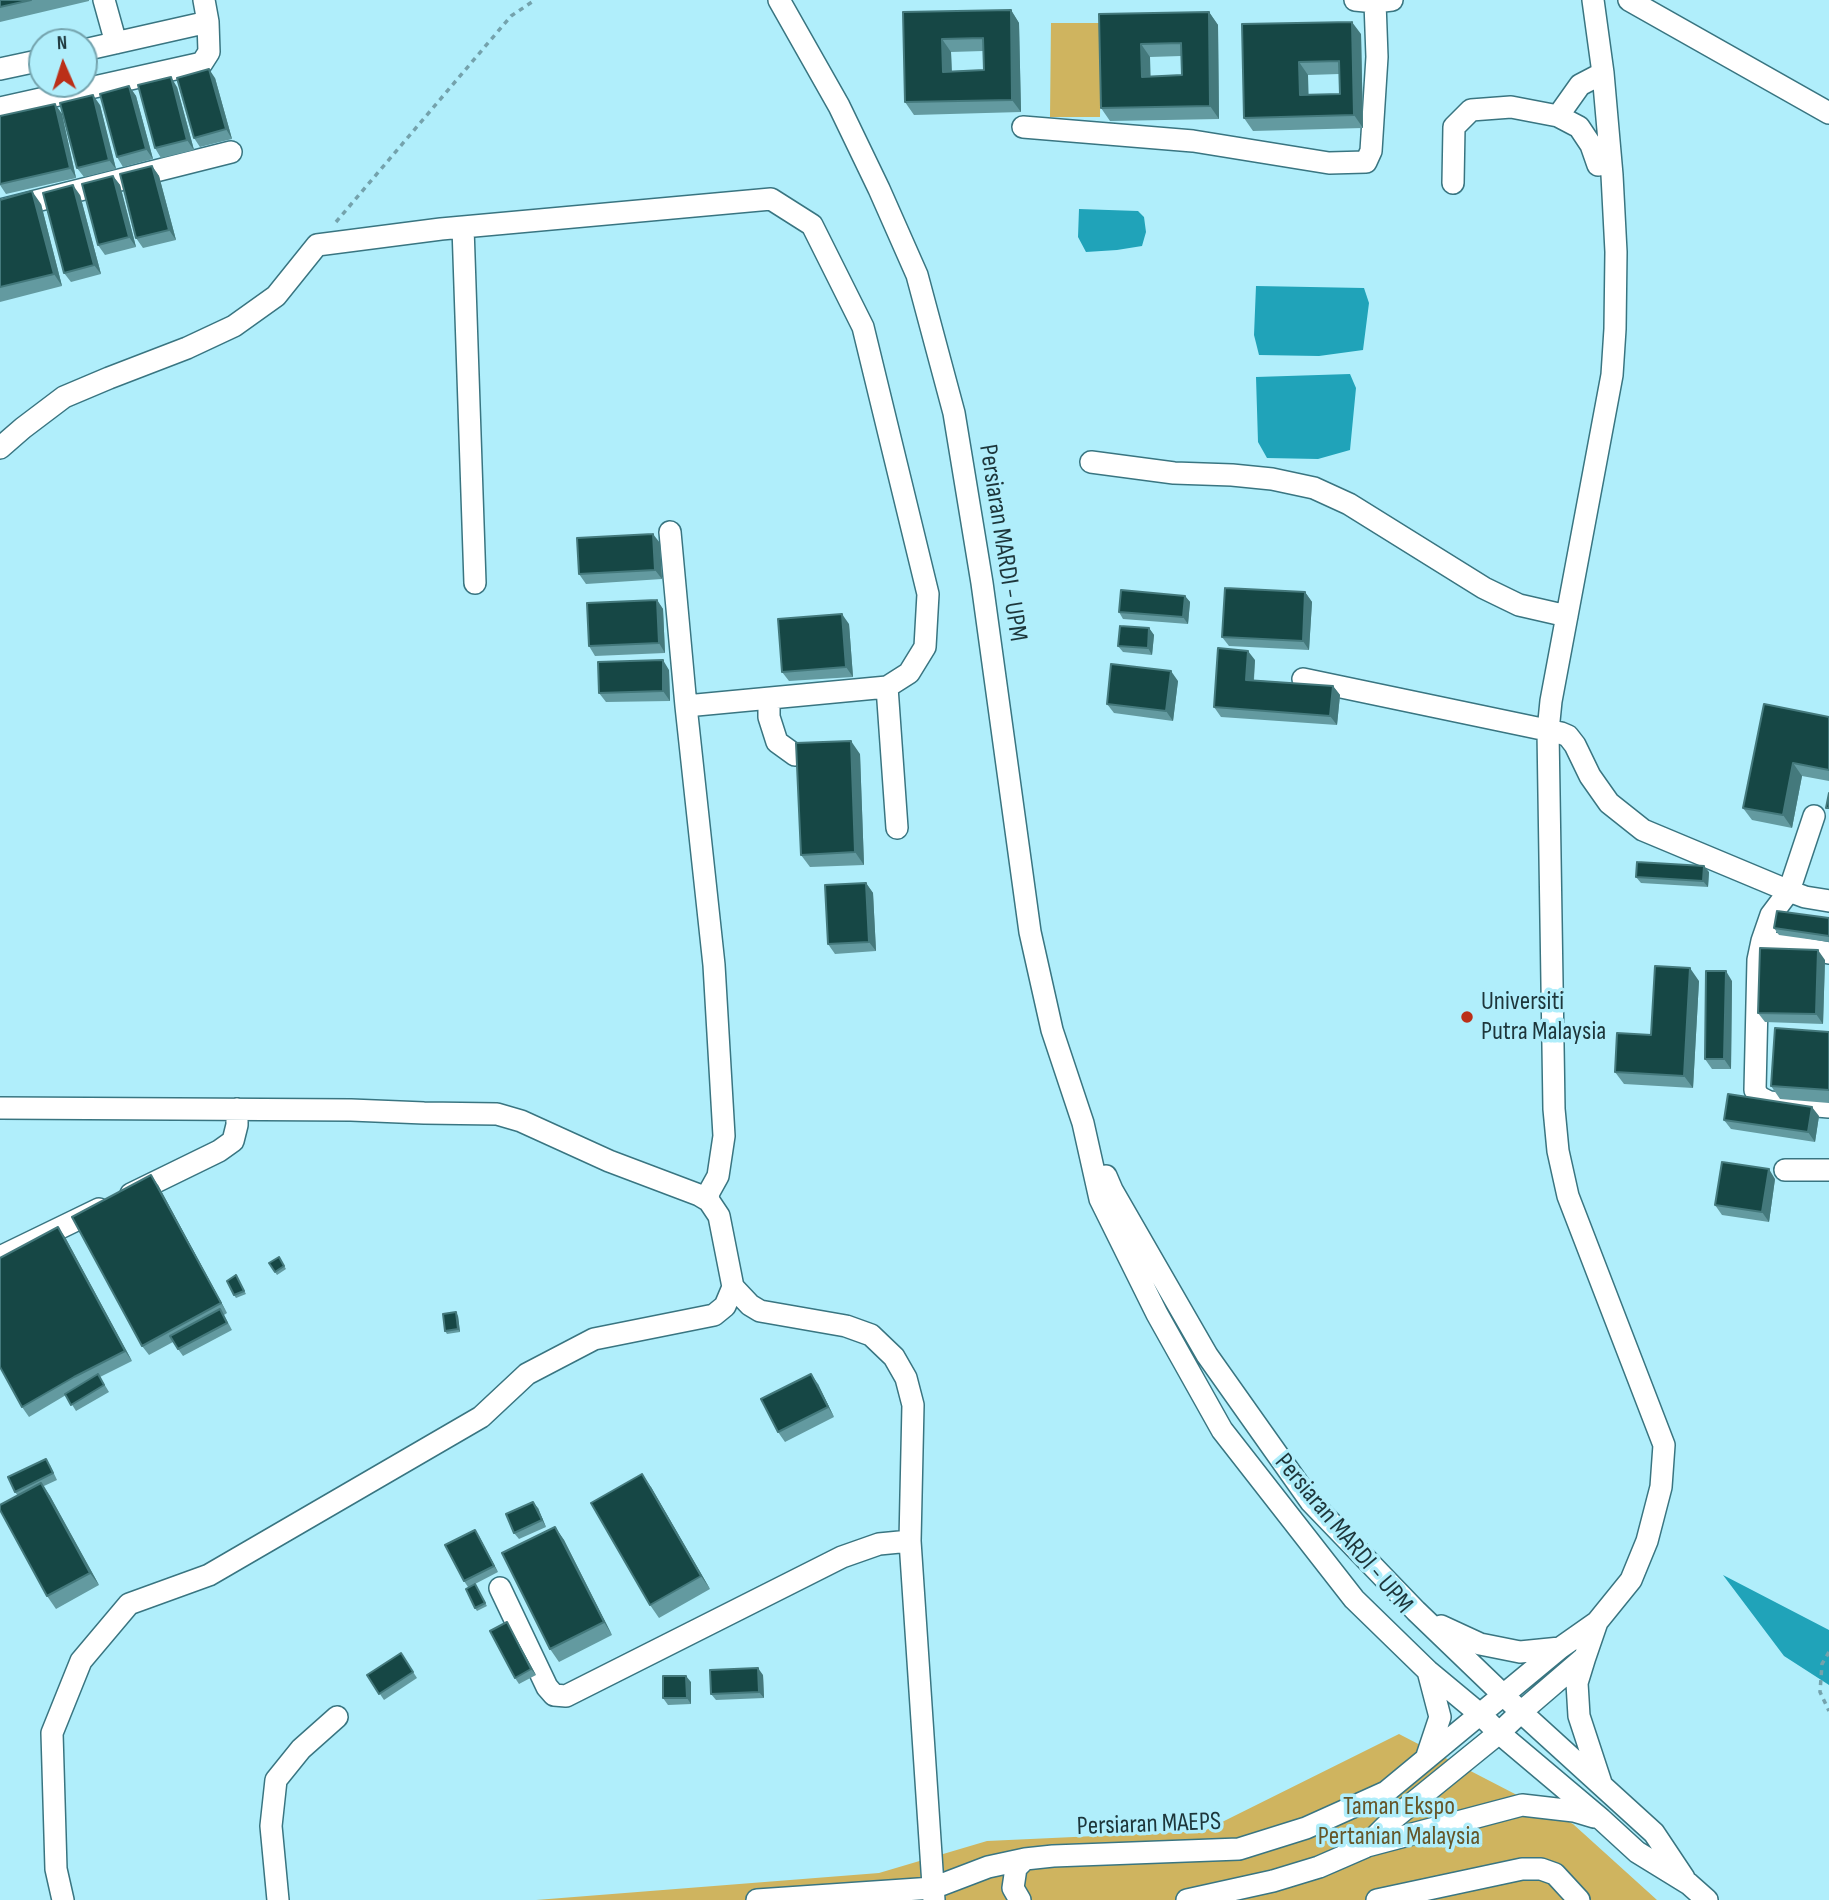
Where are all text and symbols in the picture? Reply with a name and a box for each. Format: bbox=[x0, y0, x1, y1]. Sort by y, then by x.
north arrow bbox=[28, 28, 98, 98]
text: N bbox=[56, 32, 68, 55]
street label: Persiaran MARDI - UPM bbox=[971, 442, 1033, 644]
place label: Universiti Putra Malaysia bbox=[1481, 986, 1606, 1048]
marker: Universiti Putra Malaysia bbox=[1459, 1009, 1475, 1025]
street label: Persiaran MARDI - UPM bbox=[1267, 1448, 1419, 1620]
park label: Taman Ekspo Pertanian Malaysia bbox=[1318, 1791, 1480, 1853]
street label: Persiaran MAEPS bbox=[1076, 1807, 1222, 1843]

